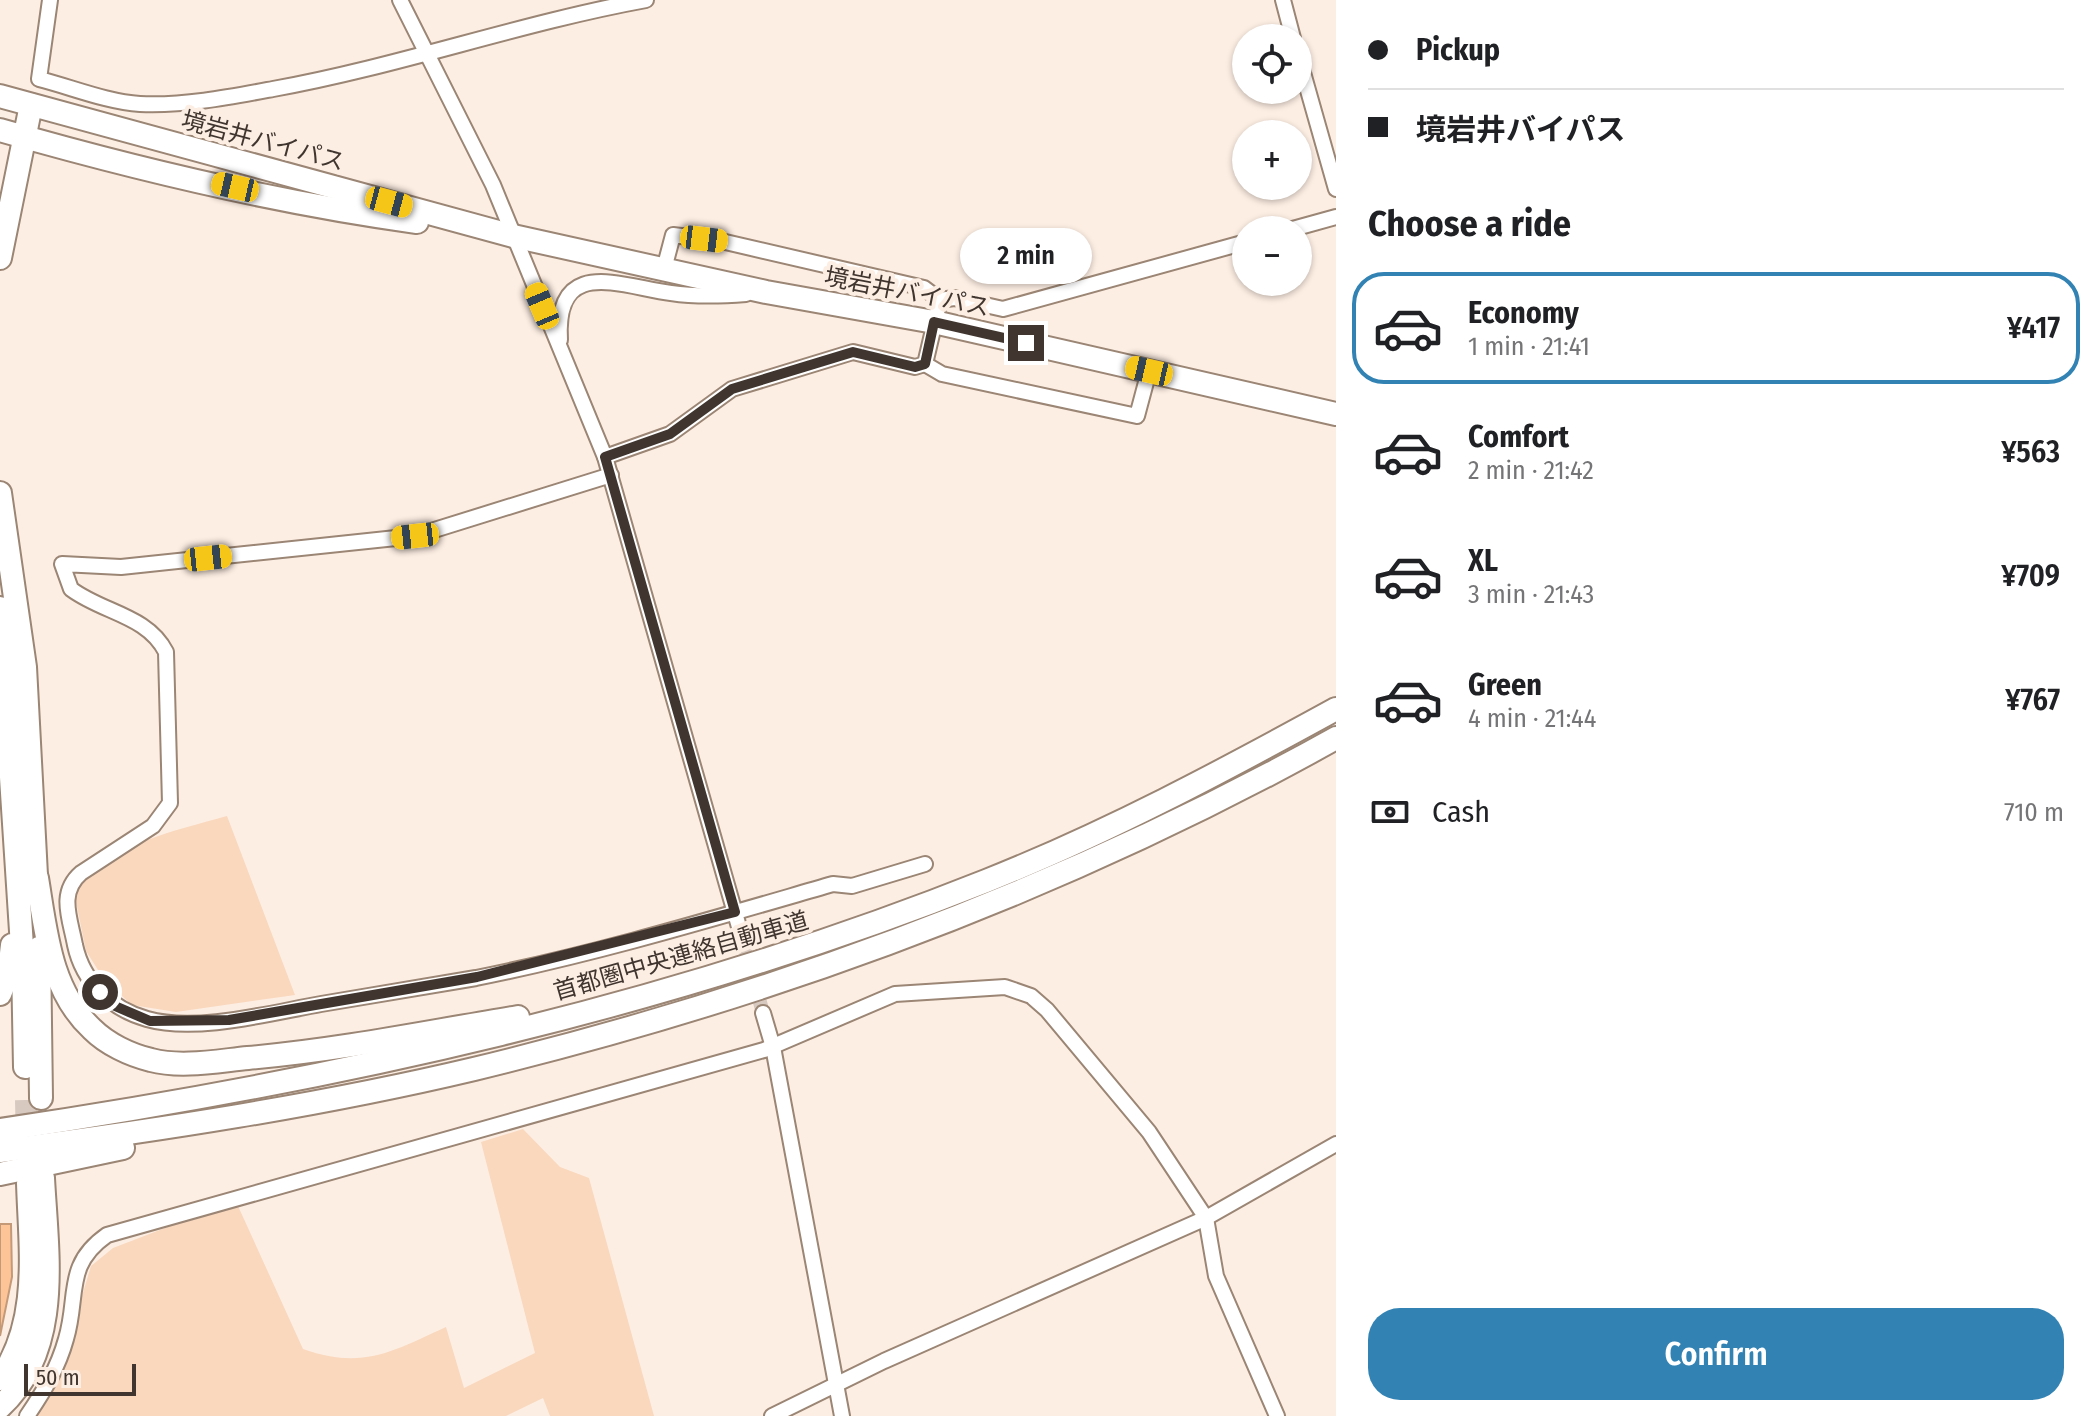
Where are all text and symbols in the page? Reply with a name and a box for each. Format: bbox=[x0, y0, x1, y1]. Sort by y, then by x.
map controls bbox=[1232, 24, 1312, 296]
button: locate bbox=[1232, 24, 1312, 104]
text: Pickup bbox=[1416, 32, 1500, 68]
street label: 境岩井バイパス bbox=[178, 106, 348, 176]
text: 境岩井バイパス bbox=[1416, 112, 1625, 148]
button: + bbox=[1232, 120, 1312, 200]
car bbox=[209, 170, 261, 204]
car bbox=[363, 184, 415, 220]
text: Choose a ride bbox=[1368, 202, 1571, 246]
button: − bbox=[1232, 216, 1312, 296]
car bbox=[679, 224, 729, 254]
callout: 2 min bbox=[960, 227, 1092, 283]
text: 2 min bbox=[997, 240, 1055, 271]
street label: 境岩井バイパス bbox=[822, 262, 992, 322]
car bbox=[522, 279, 562, 333]
icon: car bbox=[1372, 292, 1444, 364]
text: Economy bbox=[1468, 295, 1579, 331]
text: ¥417 bbox=[2007, 310, 2060, 346]
route end bbox=[1008, 325, 1044, 361]
text: 1 min · 21:41 bbox=[1468, 331, 1590, 362]
car bbox=[1123, 354, 1175, 388]
icon: car bbox=[1372, 416, 1444, 488]
text: Comfort bbox=[1468, 419, 1569, 455]
text: ¥563 bbox=[2001, 434, 2060, 470]
text: 2 min · 21:42 bbox=[1468, 455, 1594, 486]
car bbox=[390, 522, 440, 550]
icon: car bbox=[1372, 540, 1444, 612]
text: XL bbox=[1468, 543, 1498, 579]
car bbox=[183, 544, 233, 572]
text: ¥709 bbox=[2001, 558, 2060, 594]
text: 3 min · 21:43 bbox=[1468, 579, 1594, 610]
icon: car bbox=[1372, 664, 1444, 736]
text: Green bbox=[1468, 667, 1542, 703]
text: ¥767 bbox=[2005, 682, 2060, 718]
text: 4 min · 21:44 bbox=[1468, 703, 1596, 734]
icon: cash bbox=[1368, 790, 1412, 834]
text: Cash bbox=[1432, 794, 1490, 830]
text: 710 m bbox=[2004, 797, 2064, 828]
street label: 首都圏中央連絡自動車道 bbox=[550, 906, 812, 1006]
route start bbox=[82, 974, 118, 1010]
button: Confirm bbox=[1368, 1308, 2064, 1400]
scale bar bbox=[24, 1360, 136, 1396]
text: 50 m bbox=[36, 1364, 80, 1391]

